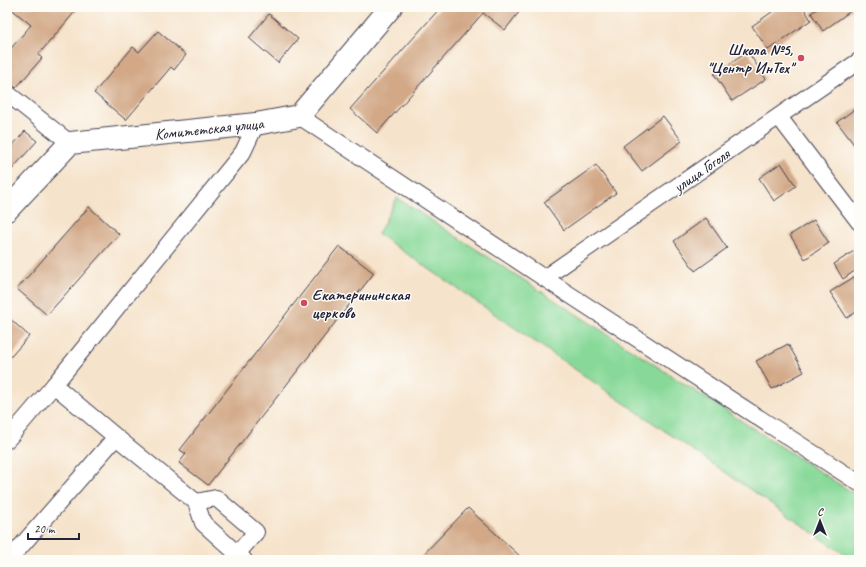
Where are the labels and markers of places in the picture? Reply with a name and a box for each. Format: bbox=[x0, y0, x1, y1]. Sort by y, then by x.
place label: Школа №5, "Центр ИнТех" bbox=[707, 40, 797, 78]
marker: Школа №5, "Центр ИнТех" bbox=[796, 53, 806, 63]
place label: Екатерининская церковь bbox=[312, 285, 411, 323]
marker: Екатерининская церковь bbox=[299, 298, 309, 308]

